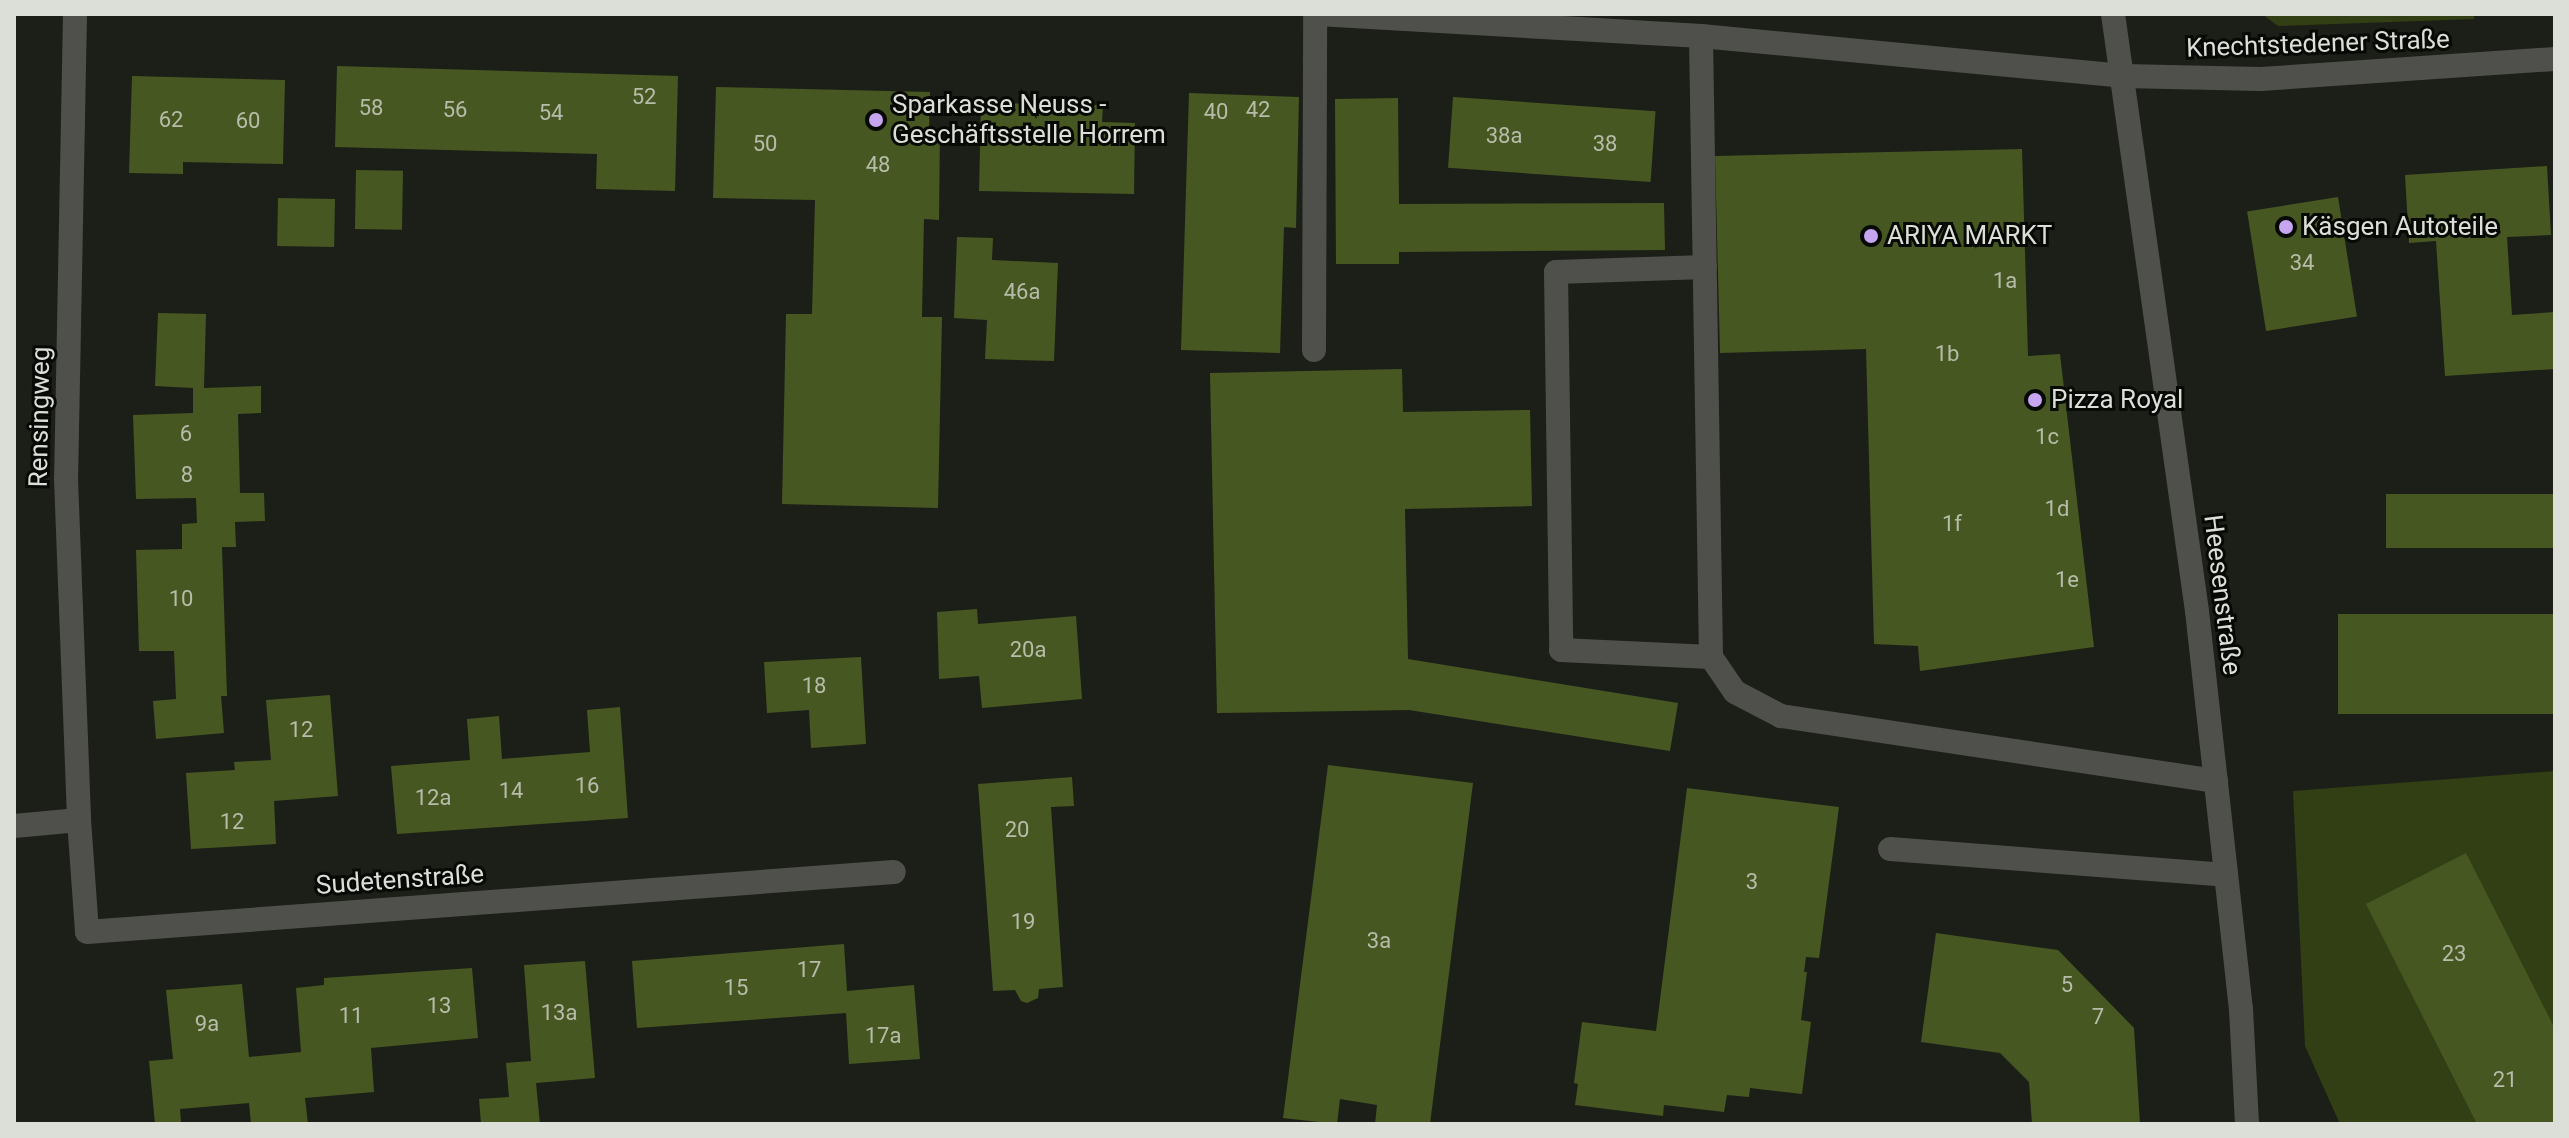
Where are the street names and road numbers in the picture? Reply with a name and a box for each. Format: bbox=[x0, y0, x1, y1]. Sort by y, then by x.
street label: Knechtstedener Straße bbox=[2186, 24, 2450, 64]
street label: Rensingweg bbox=[23, 346, 57, 488]
street label: Heesenstraße bbox=[2197, 513, 2247, 677]
street label: Sudetenstraße bbox=[315, 859, 485, 901]

